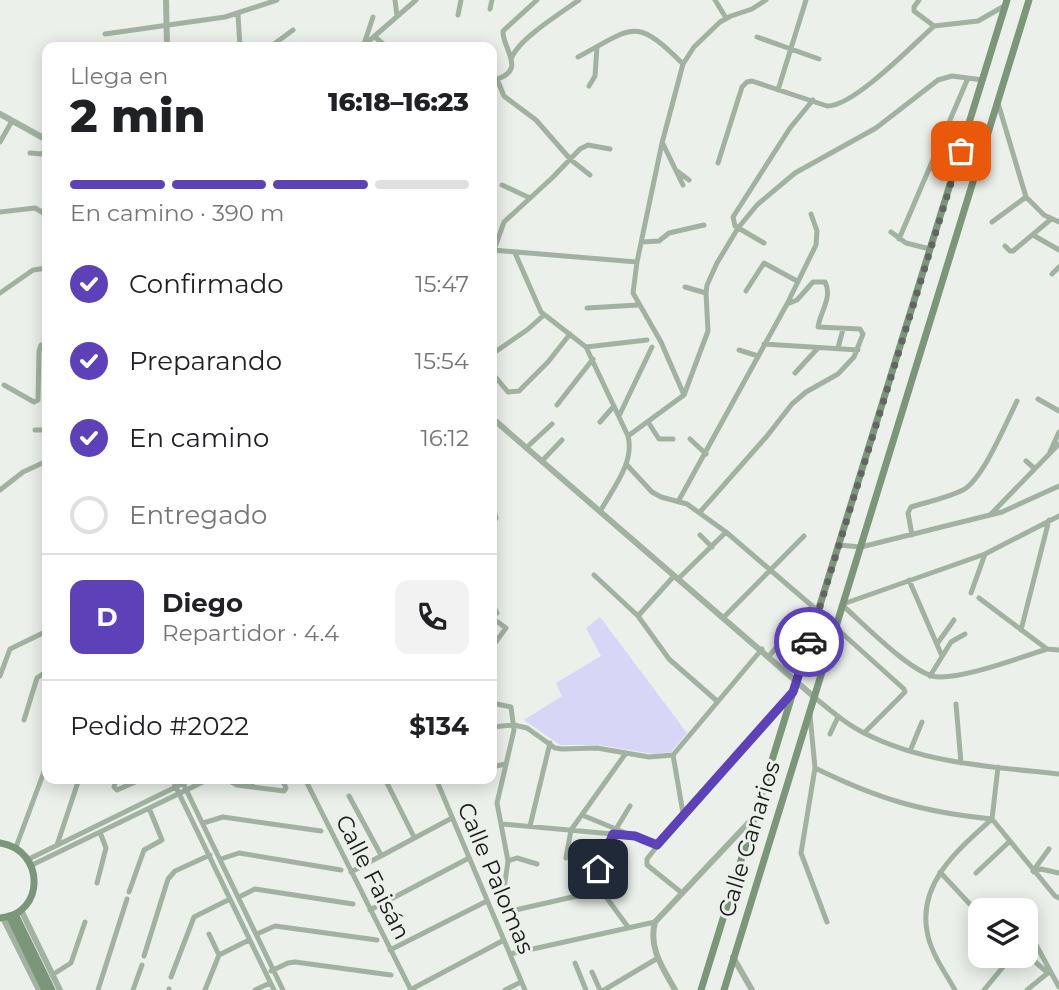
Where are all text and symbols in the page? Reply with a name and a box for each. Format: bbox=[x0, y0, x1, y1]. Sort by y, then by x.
text: Llega en bbox=[70, 62, 168, 90]
text: 16:18–16:23 bbox=[328, 86, 469, 118]
text: 2 min bbox=[70, 87, 205, 144]
pin bbox=[931, 121, 991, 181]
icon: bag bbox=[942, 132, 980, 170]
text: En camino · 390 m bbox=[70, 199, 285, 227]
icon: check bbox=[70, 265, 108, 303]
text: Confirmado bbox=[129, 268, 284, 300]
text: 15:47 bbox=[415, 270, 469, 298]
icon: check bbox=[70, 342, 108, 380]
text: Preparando bbox=[129, 345, 282, 377]
text: 15:54 bbox=[415, 347, 469, 375]
icon: check bbox=[70, 419, 108, 457]
text: En camino bbox=[129, 422, 269, 454]
text: 16:12 bbox=[420, 424, 469, 452]
text: Entregado bbox=[129, 499, 267, 531]
button: phone bbox=[395, 580, 469, 654]
text: Diego bbox=[162, 587, 243, 619]
text: D bbox=[96, 601, 118, 633]
courier bbox=[774, 607, 844, 677]
text: Repartidor · 4.4 bbox=[162, 619, 339, 647]
icon: car bbox=[790, 623, 828, 661]
text: Pedido #2022 bbox=[70, 710, 249, 742]
text: $134 bbox=[409, 710, 469, 742]
street label: Calle Canarios bbox=[712, 758, 786, 920]
street label: Calle Palomas bbox=[452, 798, 540, 958]
street label: Calle Faisán bbox=[330, 810, 416, 944]
pin bbox=[568, 839, 628, 899]
icon: home bbox=[579, 850, 617, 888]
map controls bbox=[968, 898, 1038, 968]
button: layers bbox=[968, 898, 1038, 968]

